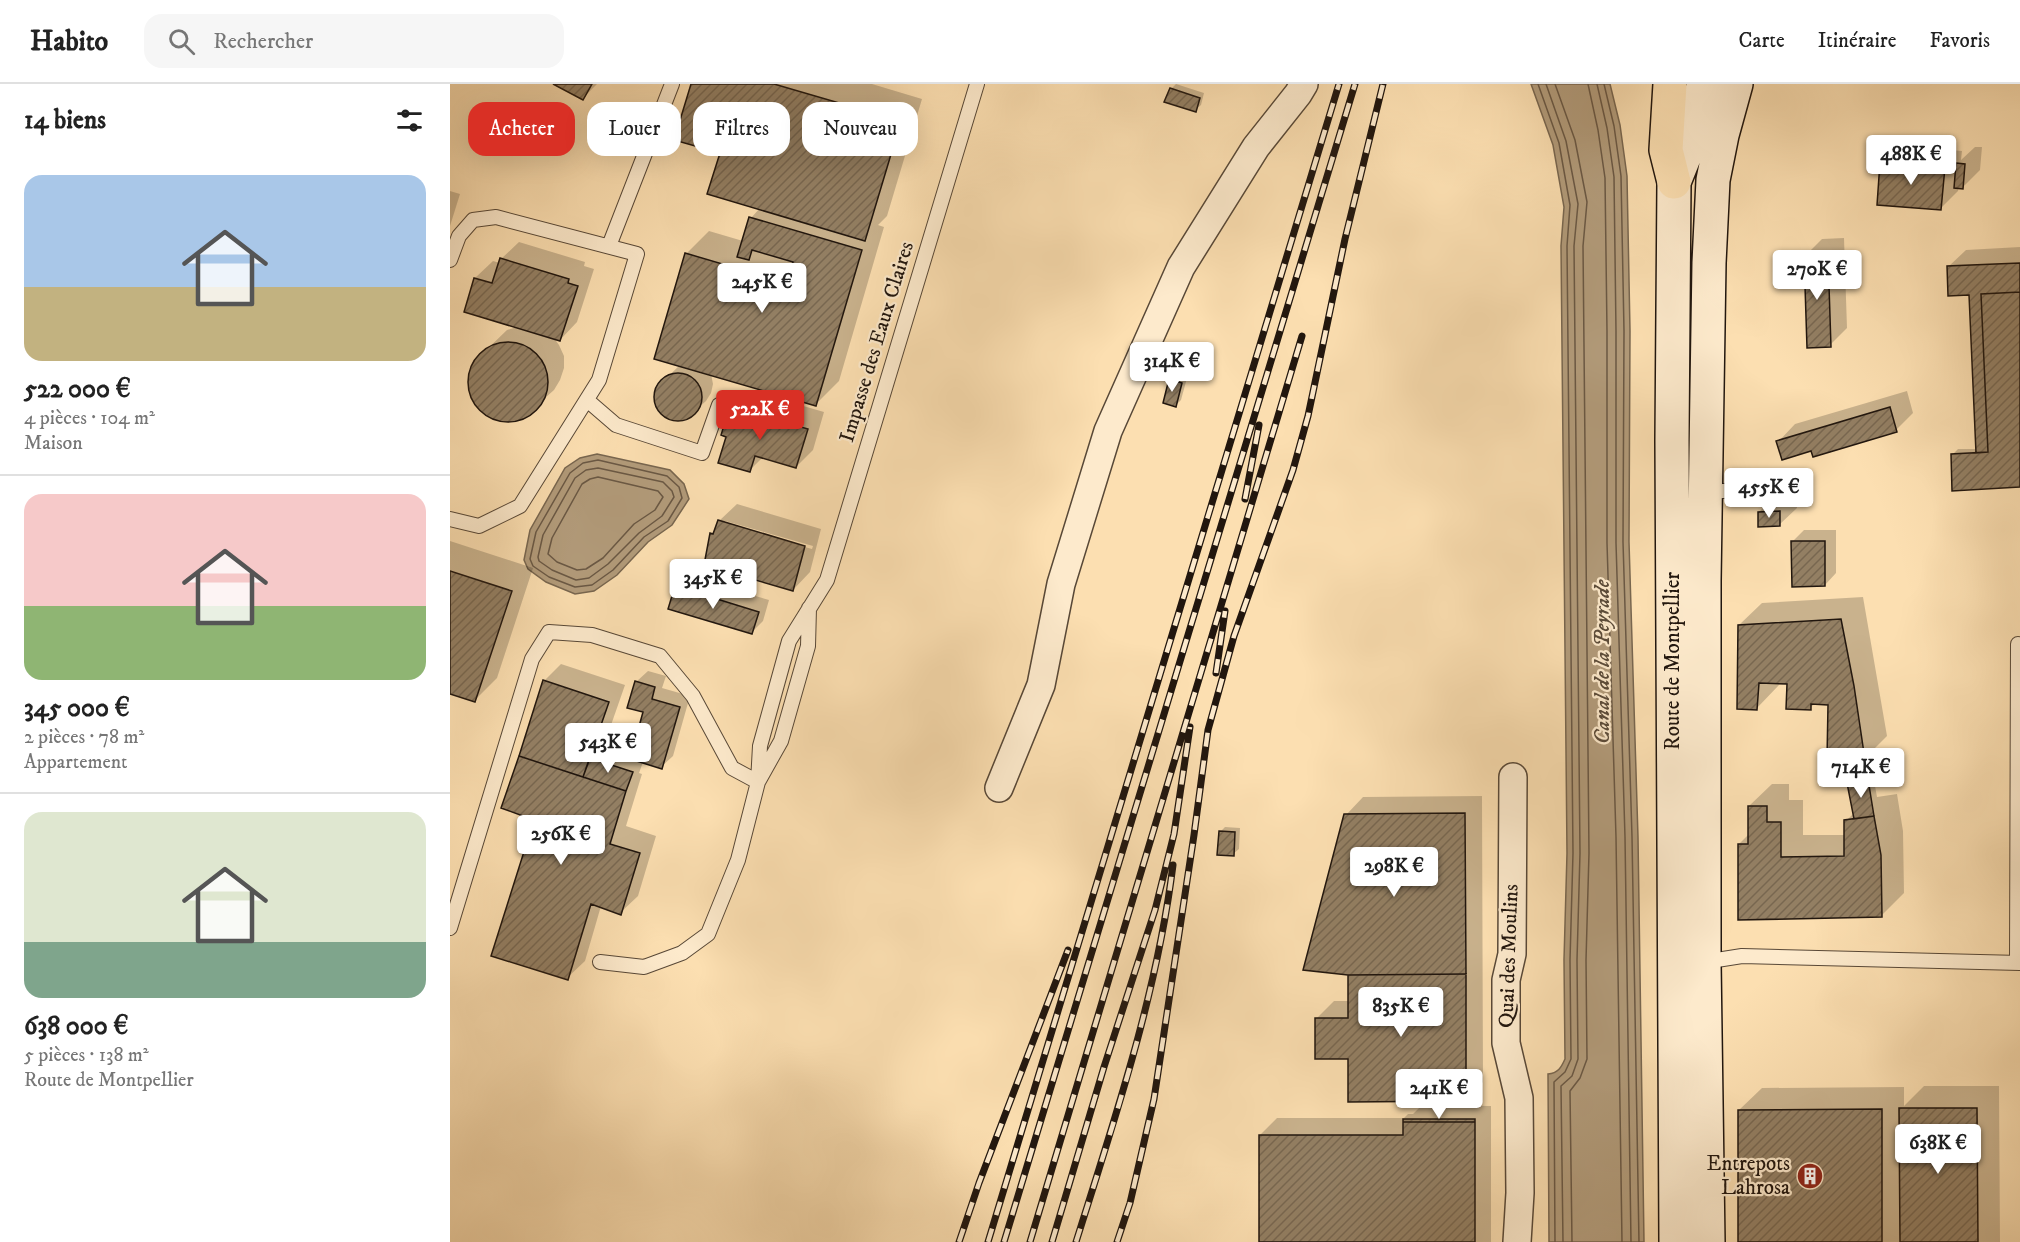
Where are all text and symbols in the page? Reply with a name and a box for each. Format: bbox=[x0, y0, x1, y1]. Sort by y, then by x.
search box bbox=[144, 14, 564, 68]
text: Habito bbox=[30, 24, 108, 59]
icon: search bbox=[165, 25, 198, 58]
text: Rechercher bbox=[213, 28, 313, 55]
text: Carte bbox=[1739, 28, 1785, 54]
text: Itinéraire bbox=[1818, 28, 1896, 54]
text: Favoris bbox=[1929, 28, 1990, 54]
chip: Acheter bbox=[468, 102, 575, 156]
chip: Louer bbox=[587, 102, 681, 156]
chip: Filtres bbox=[693, 102, 790, 156]
chip: Nouveau bbox=[802, 102, 918, 156]
text: 14 biens bbox=[24, 104, 106, 137]
icon: filters bbox=[393, 104, 426, 137]
pin: 488K € bbox=[1862, 135, 1960, 186]
text: 488K € bbox=[1880, 142, 1942, 167]
icon: home bbox=[171, 214, 279, 322]
street label: Impasse des Eaux Claires bbox=[834, 238, 920, 446]
pin: 270K € bbox=[1768, 250, 1866, 301]
text: 270K € bbox=[1787, 257, 1847, 282]
pin: 245K € bbox=[713, 263, 811, 314]
text: 245K € bbox=[731, 270, 793, 295]
pin: 314K € bbox=[1123, 342, 1221, 393]
text: 314K € bbox=[1144, 349, 1200, 374]
text: 522 000 € bbox=[24, 373, 131, 406]
pin: 522K € bbox=[711, 390, 809, 441]
text: 522K € bbox=[730, 397, 790, 422]
text: 4 pièces · 104 m² bbox=[24, 406, 155, 431]
text: Maison bbox=[24, 431, 83, 456]
pin: 455K € bbox=[1720, 468, 1818, 519]
text: 455K € bbox=[1738, 475, 1800, 500]
icon: home bbox=[171, 533, 279, 641]
pin: 345K € bbox=[664, 559, 762, 610]
text: 345K € bbox=[684, 566, 742, 591]
street label: Route de Montpellier bbox=[1660, 572, 1686, 750]
water label: Canal de la Peyrade bbox=[1589, 579, 1616, 744]
text: 345 000 € bbox=[24, 692, 130, 725]
pin: 543K € bbox=[559, 723, 657, 774]
text: 2 pièces · 78 m² bbox=[24, 725, 144, 750]
text: 543K € bbox=[579, 730, 637, 755]
pin: 714K € bbox=[1812, 748, 1910, 799]
text: Appartement bbox=[24, 750, 127, 775]
text: 714K € bbox=[1831, 755, 1891, 780]
pin: 256K € bbox=[512, 815, 610, 866]
text: 256K € bbox=[531, 822, 591, 847]
pin: 298K € bbox=[1345, 847, 1443, 898]
icon: home bbox=[171, 851, 279, 959]
text: 298K € bbox=[1364, 854, 1424, 879]
street label: Quai des Moulins bbox=[1493, 883, 1525, 1029]
pin: 835K € bbox=[1352, 987, 1450, 1038]
text: 835K € bbox=[1372, 994, 1430, 1019]
text: 638 000 € bbox=[24, 1010, 129, 1043]
text: 5 pièces · 138 m² bbox=[24, 1043, 149, 1068]
text: Route de Montpellier bbox=[24, 1068, 194, 1093]
pin: 241K € bbox=[1390, 1069, 1488, 1120]
text: 241K € bbox=[1410, 1076, 1468, 1101]
pin: 638K € bbox=[1889, 1124, 1987, 1175]
text: 638K € bbox=[1909, 1131, 1967, 1156]
place label: Entrepots Lahrosa bbox=[1707, 1151, 1790, 1201]
building icon: Entrepots Lahrosa bbox=[1795, 1161, 1825, 1191]

